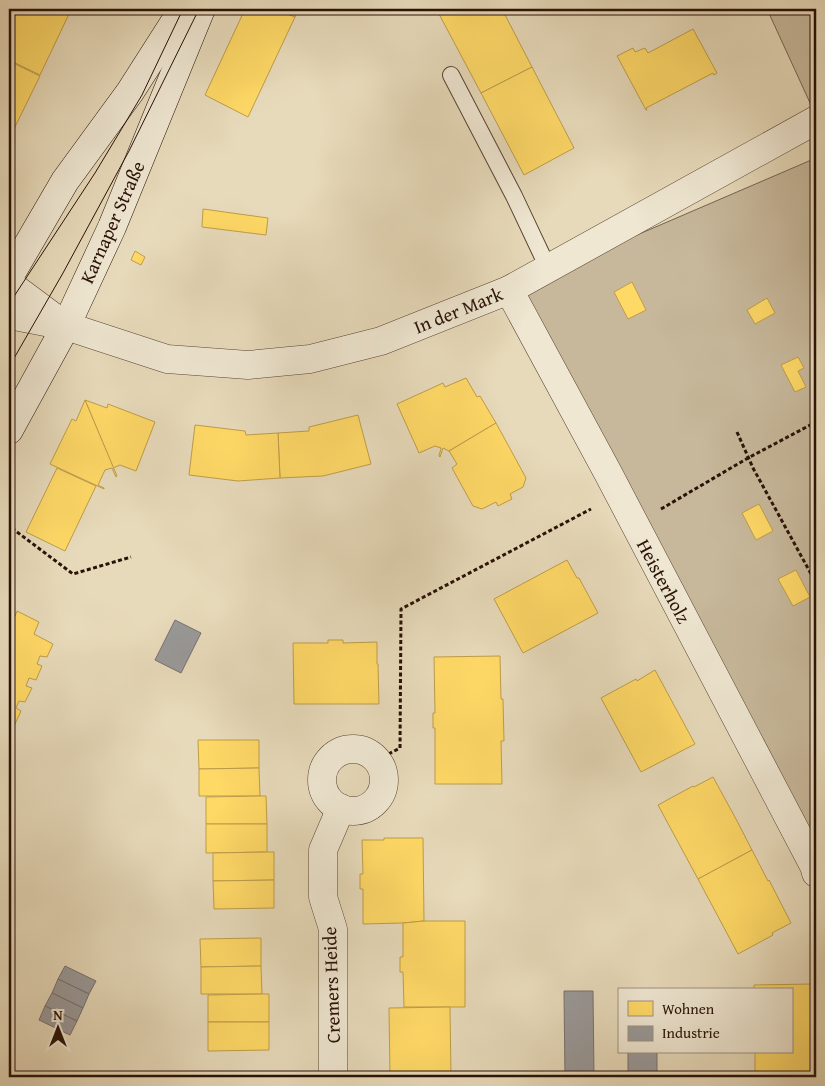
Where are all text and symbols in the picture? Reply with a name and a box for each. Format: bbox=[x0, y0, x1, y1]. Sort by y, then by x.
street label: Karnaper Straße bbox=[72, 156, 152, 288]
street label: In der Mark bbox=[409, 279, 507, 341]
street label: Heisterholz bbox=[630, 534, 698, 628]
street label: Cremers Heide bbox=[315, 926, 347, 1044]
legend bbox=[618, 988, 792, 1054]
text: Wohnen bbox=[662, 998, 715, 1019]
north arrow bbox=[32, 1004, 82, 1054]
text: N bbox=[53, 1005, 63, 1025]
text: Industrie bbox=[662, 1022, 720, 1043]

